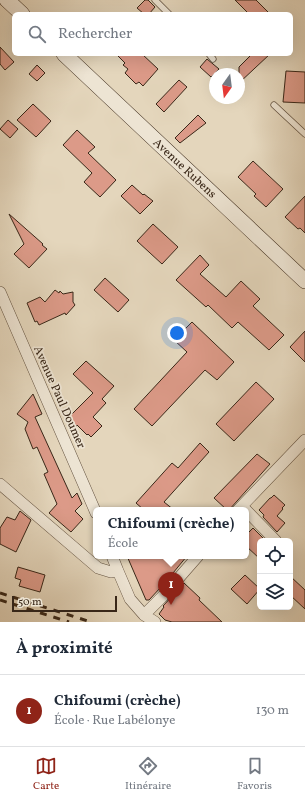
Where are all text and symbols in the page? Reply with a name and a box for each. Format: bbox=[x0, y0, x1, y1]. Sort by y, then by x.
search box bbox=[12, 12, 293, 56]
icon: search bbox=[26, 23, 48, 45]
text: Rechercher bbox=[58, 24, 132, 45]
north arrow bbox=[209, 68, 245, 104]
street label: Avenue Rubens bbox=[149, 135, 219, 202]
your location bbox=[167, 323, 187, 343]
street label: Avenue Paul Doumer bbox=[29, 344, 89, 451]
popup bbox=[93, 507, 249, 559]
text: Chifoumi (crèche) bbox=[108, 514, 234, 535]
text: École bbox=[108, 535, 138, 553]
map controls bbox=[257, 538, 293, 610]
button: locate bbox=[257, 538, 293, 574]
pin: 1 bbox=[158, 572, 184, 605]
button: layers bbox=[257, 574, 293, 610]
scale bar bbox=[12, 594, 117, 613]
text: 50 m bbox=[18, 595, 42, 610]
text: À proximité bbox=[16, 637, 113, 660]
text: Chifoumi (crèche) bbox=[54, 691, 181, 712]
text: 1 bbox=[26, 702, 32, 720]
text: 130 m bbox=[256, 702, 289, 720]
text: École · Rue Labélonye bbox=[54, 712, 175, 730]
tab: Carte bbox=[33, 755, 59, 794]
tab: Itinéraire bbox=[125, 755, 171, 794]
tab: Favoris bbox=[237, 755, 272, 794]

